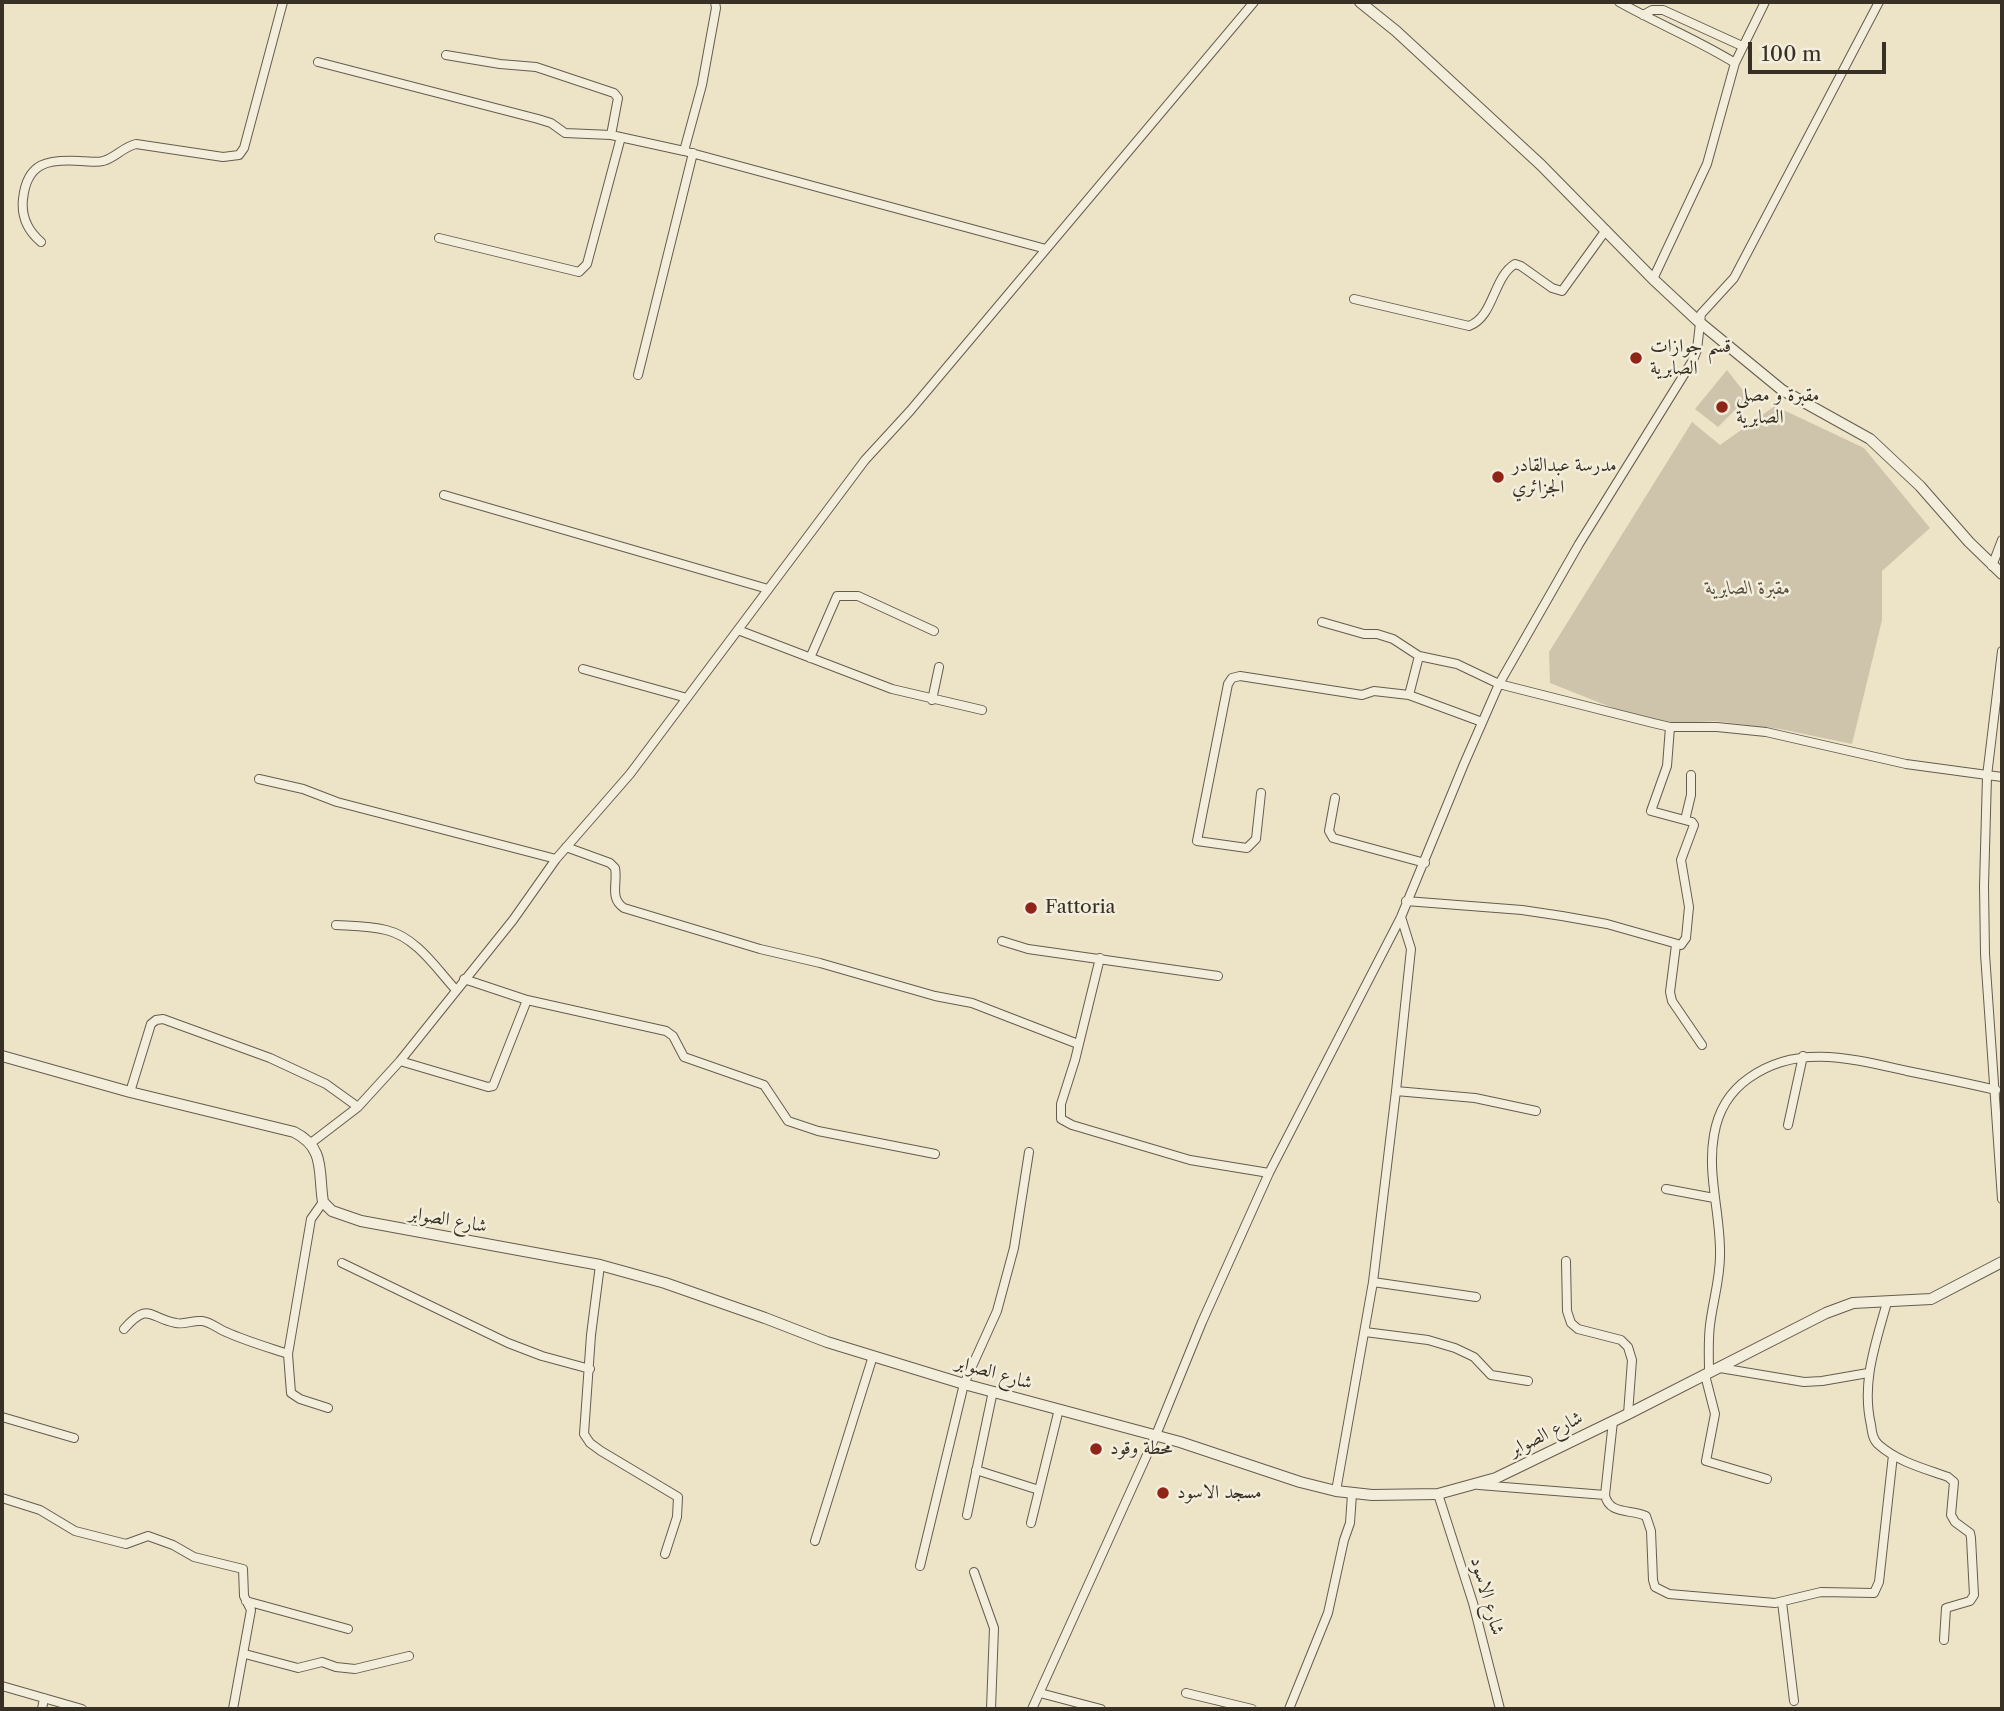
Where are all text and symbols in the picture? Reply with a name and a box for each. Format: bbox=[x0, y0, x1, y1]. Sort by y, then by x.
scale bar bbox=[1752, 28, 1890, 72]
text: 100 m bbox=[1761, 41, 1822, 66]
place label: قسم جوازات الصابرية bbox=[1650, 336, 1731, 380]
marker: قسم جوازات الصابرية bbox=[1628, 350, 1644, 366]
place label: مقبرة و مصلى الصابرية bbox=[1736, 385, 1819, 429]
marker: مقبرة و مصلى الصابرية bbox=[1714, 399, 1730, 415]
place label: مدرسة عبدالقادر الجزائري bbox=[1512, 455, 1617, 499]
marker: مدرسة عبدالقادر الجزائري bbox=[1490, 469, 1506, 485]
park label: مقبرة الصابرية bbox=[1706, 578, 1790, 600]
place label: Fattoria bbox=[1045, 897, 1116, 919]
marker: Fattoria bbox=[1023, 900, 1039, 916]
street label: شارع الصوابر bbox=[407, 1202, 489, 1238]
street label: شارع الصوابر bbox=[953, 1351, 1035, 1395]
street label: شارع الصوابر bbox=[1506, 1406, 1586, 1462]
place label: محطة وقود bbox=[1110, 1438, 1173, 1460]
marker: محطة وقود bbox=[1088, 1441, 1104, 1457]
place label: مسجد الاسود bbox=[1177, 1482, 1262, 1504]
marker: مسجد الاسود bbox=[1155, 1485, 1171, 1501]
street label: شارع الاسود bbox=[1465, 1554, 1509, 1638]

